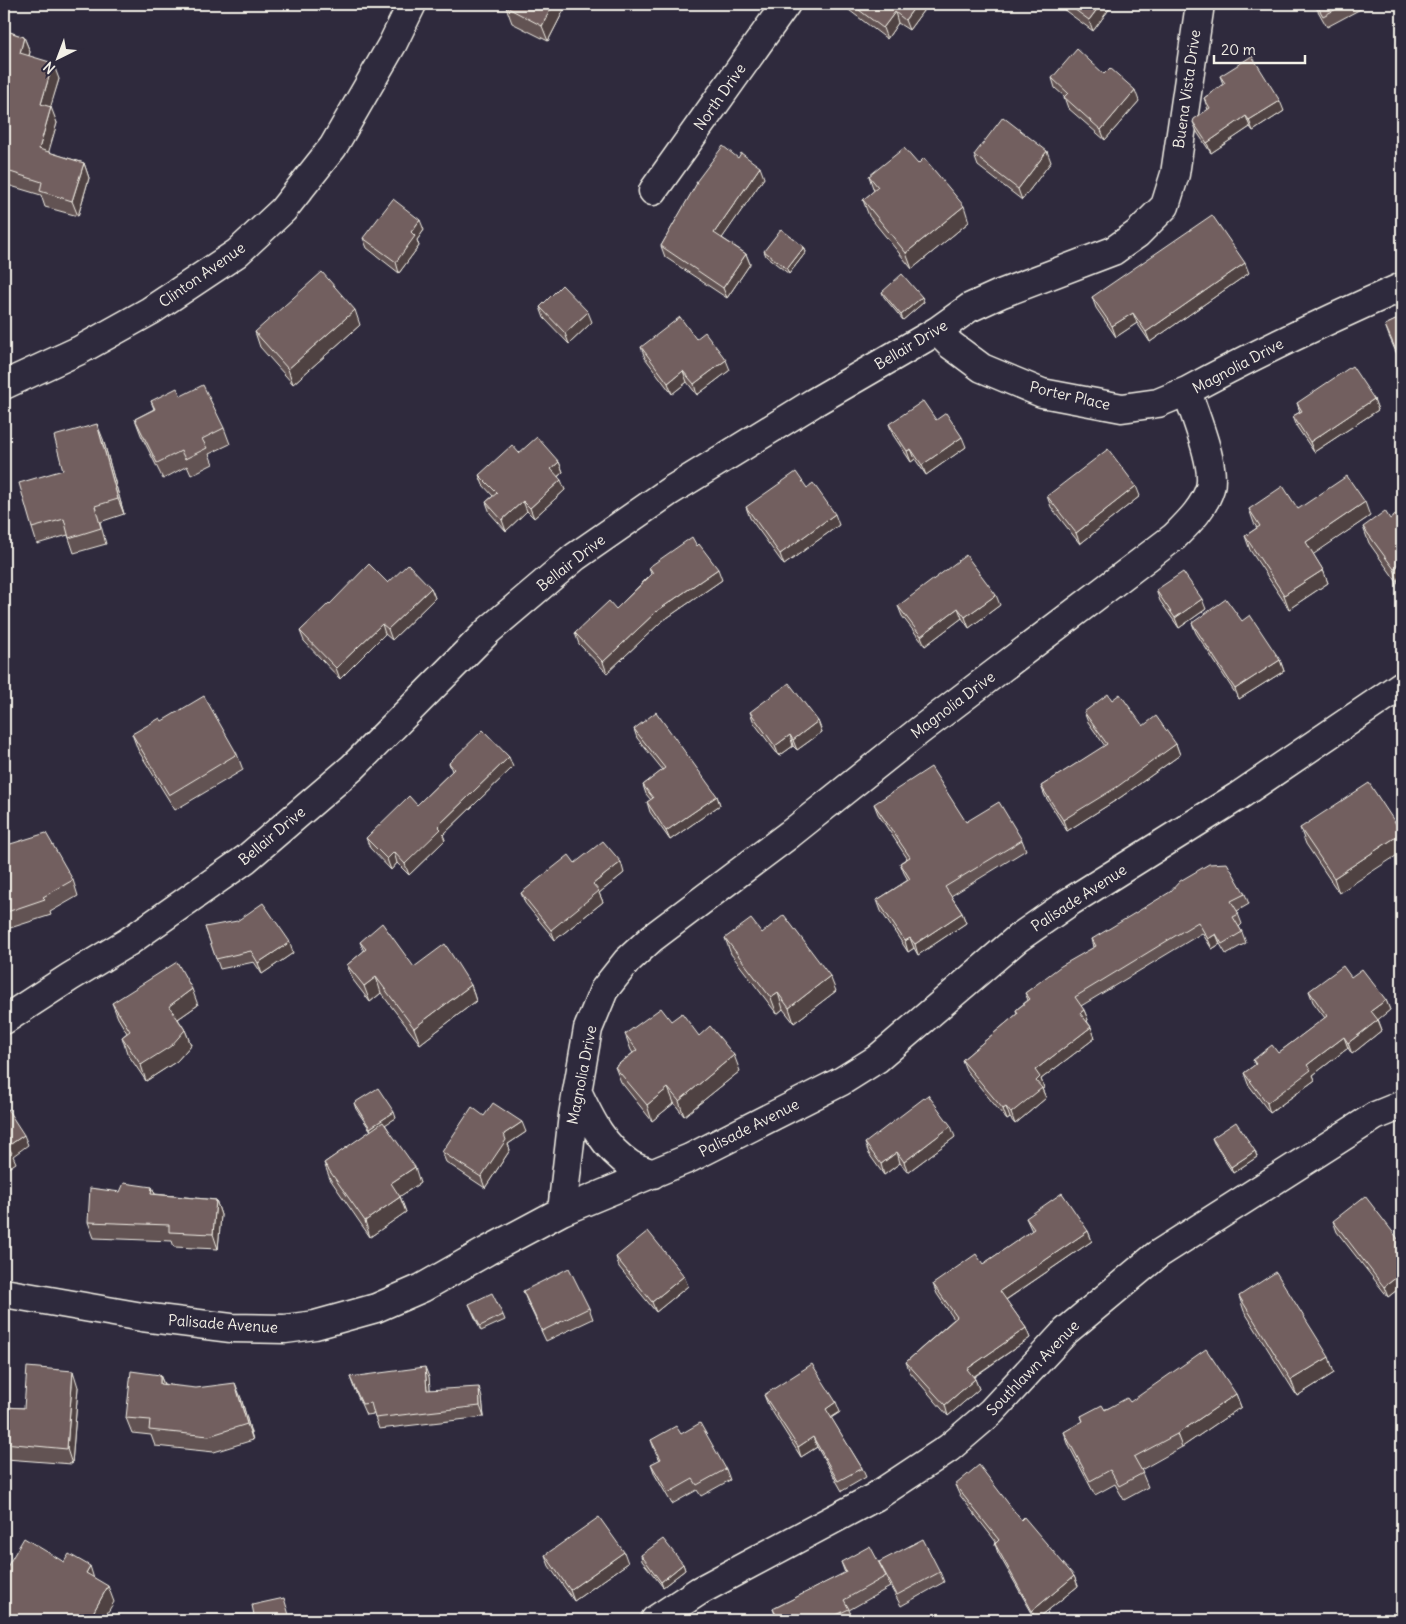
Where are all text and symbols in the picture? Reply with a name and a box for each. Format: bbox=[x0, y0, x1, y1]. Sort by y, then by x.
street label: Buena Vista Drive bbox=[1169, 28, 1204, 149]
north arrow bbox=[32, 32, 82, 82]
scale bar bbox=[1214, 32, 1305, 64]
text: 20 m bbox=[1221, 40, 1256, 59]
text: N bbox=[40, 58, 59, 78]
street label: North Drive bbox=[690, 60, 750, 134]
street label: Clinton Avenue bbox=[155, 238, 249, 311]
street label: Bellair Drive bbox=[871, 315, 951, 374]
street label: Magnolia Drive bbox=[1189, 334, 1287, 398]
street label: Porter Place bbox=[1028, 377, 1112, 414]
street label: Bellair Drive bbox=[533, 530, 609, 595]
street label: Magnolia Drive bbox=[907, 667, 999, 742]
street label: Bellair Drive bbox=[234, 802, 309, 869]
street label: Palisade Avenue bbox=[1027, 860, 1130, 935]
street label: Magnolia Drive bbox=[563, 1024, 600, 1126]
street label: Palisade Avenue bbox=[695, 1094, 802, 1161]
street label: Palisade Avenue bbox=[168, 1310, 279, 1337]
street label: Southlawn Avenue bbox=[982, 1316, 1083, 1419]

